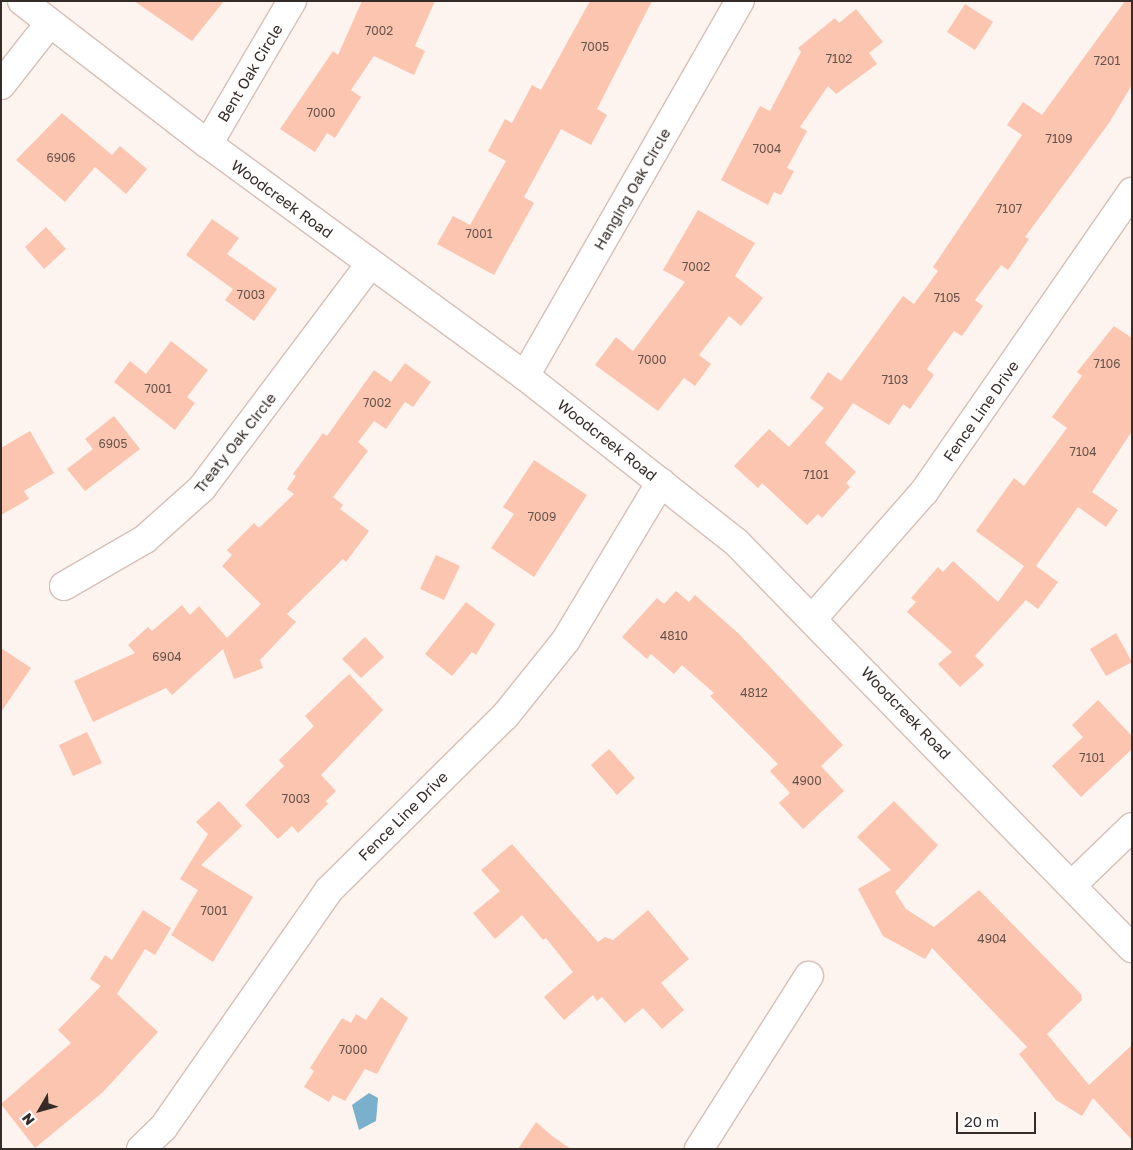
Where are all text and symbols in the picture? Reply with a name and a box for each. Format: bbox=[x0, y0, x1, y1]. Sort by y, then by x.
street label: Bent Oak Circle bbox=[214, 21, 286, 125]
house number: 7002 bbox=[365, 24, 393, 38]
house number: 7005 bbox=[581, 40, 609, 54]
house number: 7102 bbox=[826, 52, 852, 66]
house number: 7201 bbox=[1094, 54, 1120, 68]
house number: 7000 bbox=[307, 106, 335, 120]
street label: Hanging Oak Circle bbox=[590, 125, 674, 253]
house number: 7109 bbox=[1046, 132, 1072, 146]
house number: 7004 bbox=[753, 142, 781, 156]
house number: 6906 bbox=[46, 151, 76, 165]
street label: Woodcreek Road bbox=[228, 156, 336, 242]
house number: 7107 bbox=[996, 202, 1022, 216]
house number: 7001 bbox=[465, 227, 493, 241]
house number: 7002 bbox=[682, 260, 710, 274]
house number: 7003 bbox=[237, 288, 265, 302]
house number: 7105 bbox=[934, 291, 960, 305]
house number: 7000 bbox=[638, 353, 666, 367]
street label: Fence Line Drive bbox=[940, 357, 1022, 465]
house number: 7106 bbox=[1094, 357, 1120, 371]
house number: 7103 bbox=[882, 373, 908, 387]
house number: 7001 bbox=[144, 382, 172, 396]
street label: Treaty Oak Circle bbox=[190, 389, 280, 497]
house number: 7002 bbox=[363, 396, 391, 410]
street label: Woodcreek Road bbox=[554, 396, 660, 484]
house number: 6905 bbox=[99, 437, 127, 451]
house number: 7104 bbox=[1070, 445, 1096, 459]
house number: 7101 bbox=[803, 468, 829, 482]
house number: 7009 bbox=[528, 510, 556, 524]
house number: 4810 bbox=[660, 629, 688, 643]
house number: 6904 bbox=[152, 650, 182, 664]
street label: Woodcreek Road bbox=[857, 663, 955, 763]
house number: 4812 bbox=[740, 686, 768, 700]
house number: 7101 bbox=[1079, 751, 1105, 765]
street label: Fence Line Drive bbox=[355, 768, 451, 864]
house number: 4900 bbox=[792, 774, 822, 788]
house number: 7003 bbox=[282, 792, 310, 806]
house number: 7001 bbox=[200, 904, 228, 918]
house number: 4904 bbox=[977, 932, 1007, 946]
house number: 7000 bbox=[339, 1043, 367, 1057]
north arrow bbox=[15, 1085, 65, 1135]
scale bar bbox=[958, 1102, 1038, 1134]
text: N bbox=[18, 1110, 38, 1129]
text: 20 m bbox=[964, 1112, 999, 1130]

